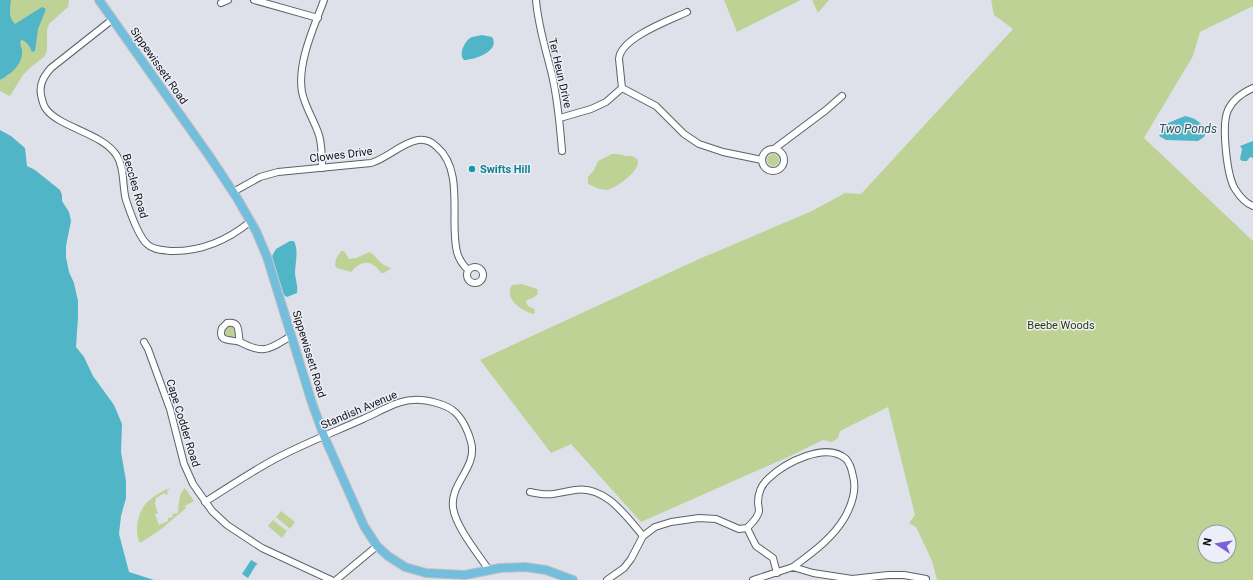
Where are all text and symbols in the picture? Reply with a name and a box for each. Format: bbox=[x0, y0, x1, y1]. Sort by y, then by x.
street label: Sippewissett Road bbox=[128, 25, 190, 107]
street label: Ter Heun Drive bbox=[546, 37, 574, 109]
water label: Two Ponds bbox=[1159, 122, 1217, 136]
street label: Clowes Drive bbox=[309, 145, 373, 165]
street label: Beccles Road bbox=[120, 152, 150, 220]
place label: Swifts Hill bbox=[480, 163, 530, 176]
marker: Swifts Hill bbox=[467, 164, 477, 174]
street label: Sippewissett Road bbox=[290, 309, 328, 399]
park label: Beebe Woods bbox=[1027, 319, 1095, 332]
street label: Cape Codder Road bbox=[163, 377, 203, 469]
street label: Standish Avenue bbox=[319, 388, 399, 432]
north arrow bbox=[1197, 524, 1237, 564]
text: N bbox=[1201, 537, 1215, 547]

